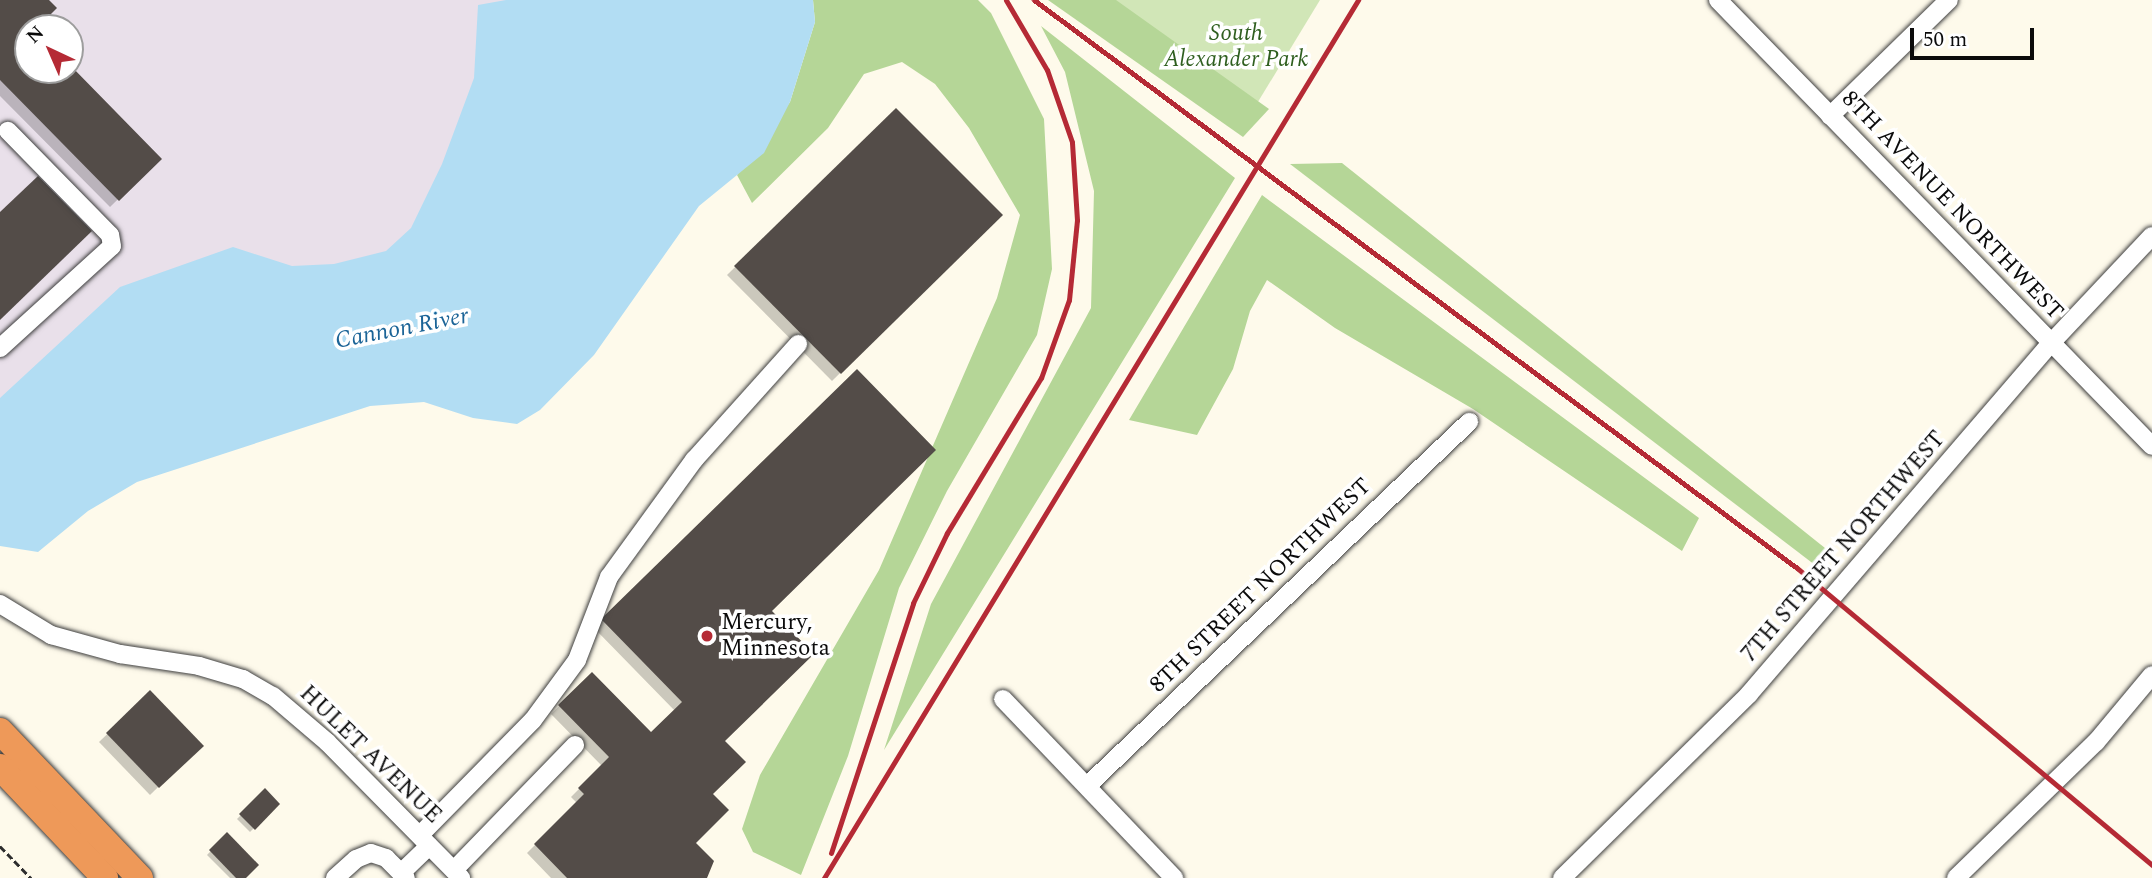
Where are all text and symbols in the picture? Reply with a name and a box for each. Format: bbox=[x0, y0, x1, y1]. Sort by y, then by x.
north arrow bbox=[14, 14, 84, 84]
scale bar bbox=[1914, 14, 2038, 58]
text: N bbox=[20, 19, 51, 51]
park label: South Alexander Park bbox=[1164, 20, 1308, 74]
text: 50 m bbox=[1923, 24, 1967, 56]
street label: 8TH AVENUE NORTHWEST bbox=[1835, 86, 2069, 326]
water label: Cannon River bbox=[333, 302, 471, 356]
street label: 7TH STREET NORTHWEST bbox=[1736, 426, 1952, 668]
street label: 8TH STREET NORTHWEST bbox=[1145, 473, 1377, 699]
place label: Mercury, Minnesota bbox=[721, 609, 830, 663]
marker: Mercury, Minnesota bbox=[699, 628, 715, 644]
street label: HULET AVENUE bbox=[293, 680, 447, 830]

